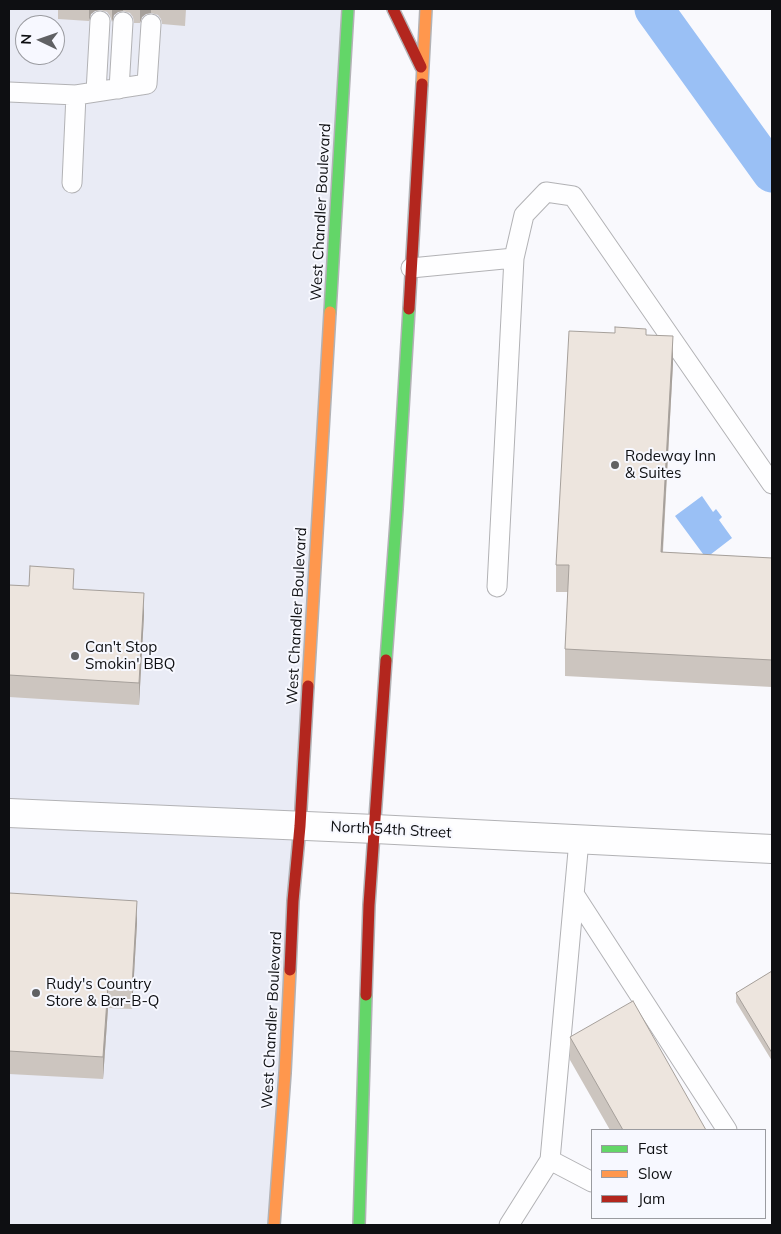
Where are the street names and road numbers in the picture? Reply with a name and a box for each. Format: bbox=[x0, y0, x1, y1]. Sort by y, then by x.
street label: West Chandler Boulevard bbox=[307, 123, 335, 301]
street label: West Chandler Boulevard bbox=[283, 527, 311, 705]
street label: North 54th Street bbox=[330, 818, 452, 842]
street label: West Chandler Boulevard bbox=[258, 931, 286, 1109]

